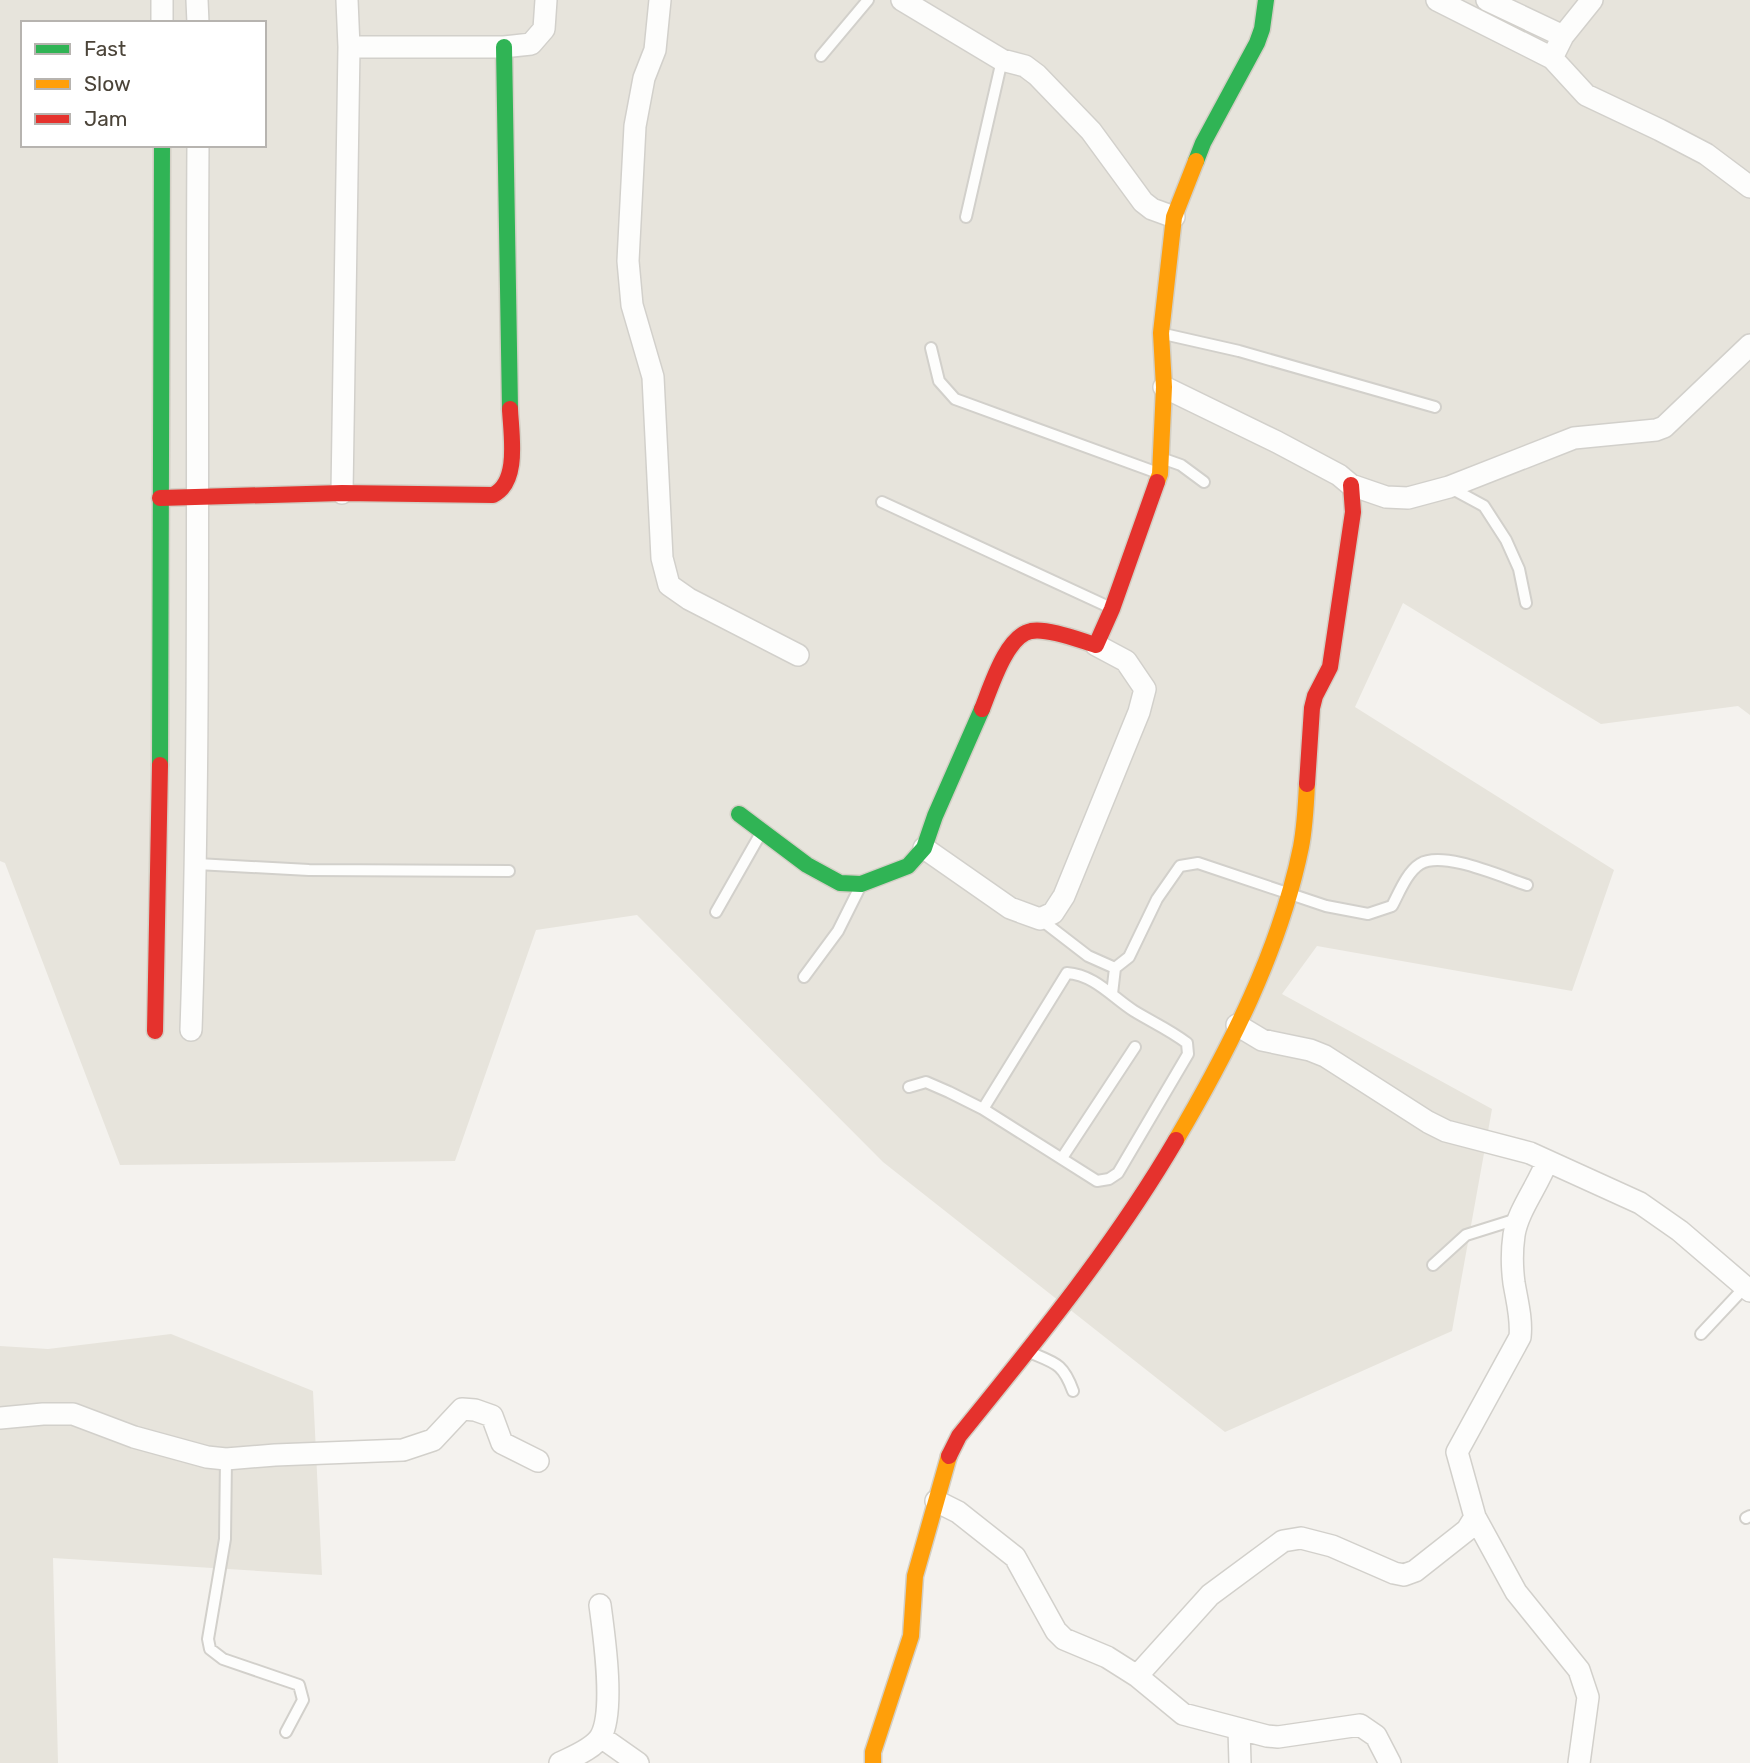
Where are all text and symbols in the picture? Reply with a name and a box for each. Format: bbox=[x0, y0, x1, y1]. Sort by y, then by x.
legend bbox=[21, 21, 266, 147]
text: Fast bbox=[84, 36, 126, 61]
text: Slow bbox=[84, 71, 131, 96]
text: Jam bbox=[84, 106, 128, 131]

